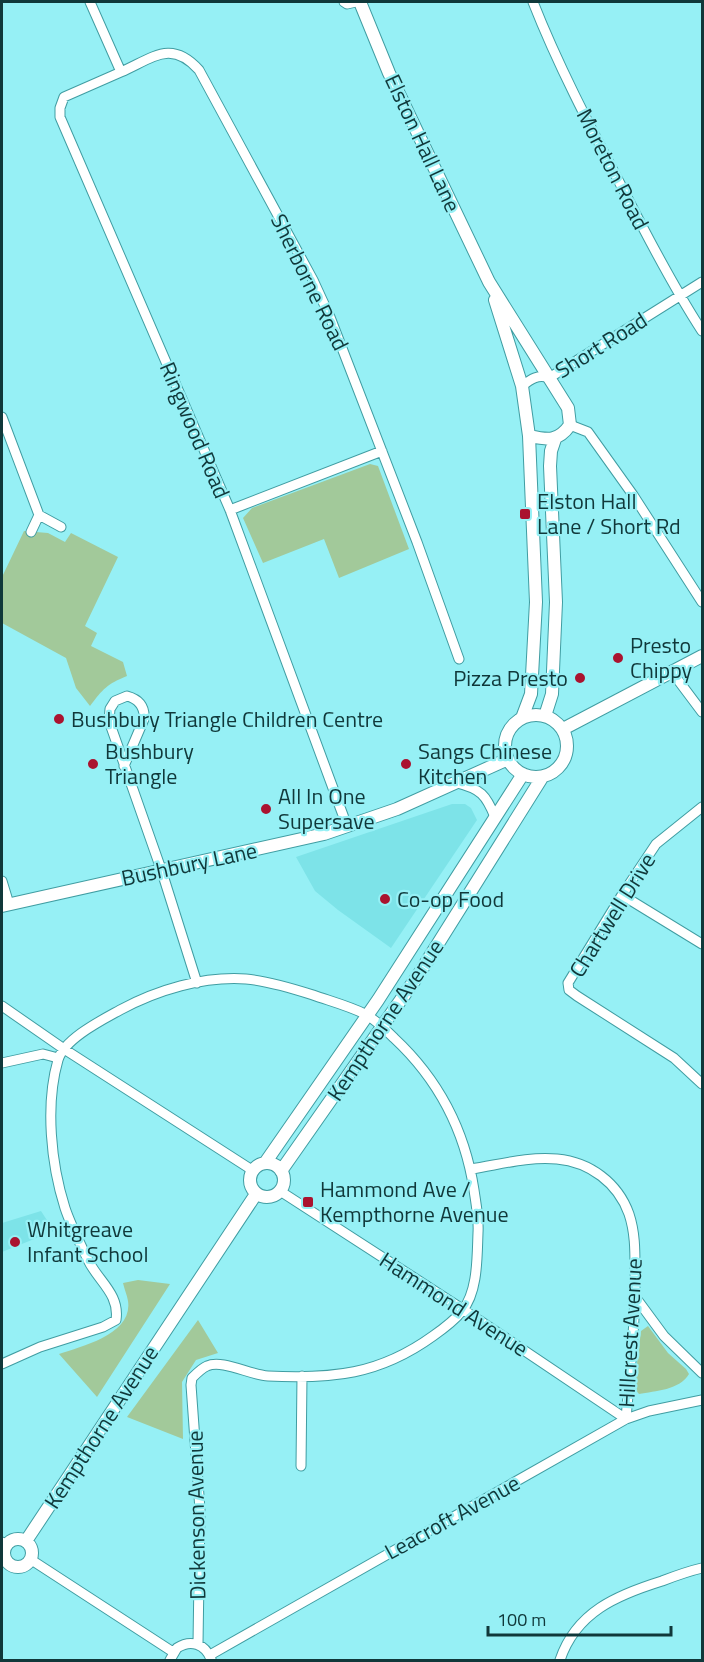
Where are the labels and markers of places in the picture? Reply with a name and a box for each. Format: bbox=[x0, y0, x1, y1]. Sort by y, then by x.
place label: Elston Hall Lane / Short Rd bbox=[537, 484, 681, 543]
marker: Elston Hall Lane / Short Rd bbox=[518, 507, 532, 521]
place label: Presto Chippy bbox=[630, 628, 693, 687]
marker: Presto Chippy bbox=[611, 651, 625, 665]
place label: Pizza Presto bbox=[453, 661, 568, 695]
marker: Pizza Presto bbox=[573, 671, 587, 685]
place label: Bushbury Triangle Children Centre bbox=[71, 702, 383, 736]
marker: Bushbury Triangle Children Centre bbox=[52, 712, 66, 726]
place label: Bushbury Triangle bbox=[105, 734, 194, 793]
place label: Sangs Chinese Kitchen bbox=[418, 734, 552, 793]
marker: Bushbury Triangle bbox=[86, 757, 100, 771]
marker: Sangs Chinese Kitchen bbox=[399, 757, 413, 771]
place label: All In One Supersave bbox=[278, 779, 375, 838]
marker: All In One Supersave bbox=[259, 802, 273, 816]
place label: Co-op Food bbox=[397, 882, 504, 916]
marker: Co-op Food bbox=[378, 892, 392, 906]
place label: Hammond Ave / Kempthorne Avenue bbox=[320, 1172, 509, 1231]
marker: Hammond Ave / Kempthorne Avenue bbox=[301, 1195, 315, 1209]
place label: Whitgreave Infant School bbox=[27, 1212, 149, 1271]
marker: Whitgreave Infant School bbox=[8, 1235, 22, 1249]

